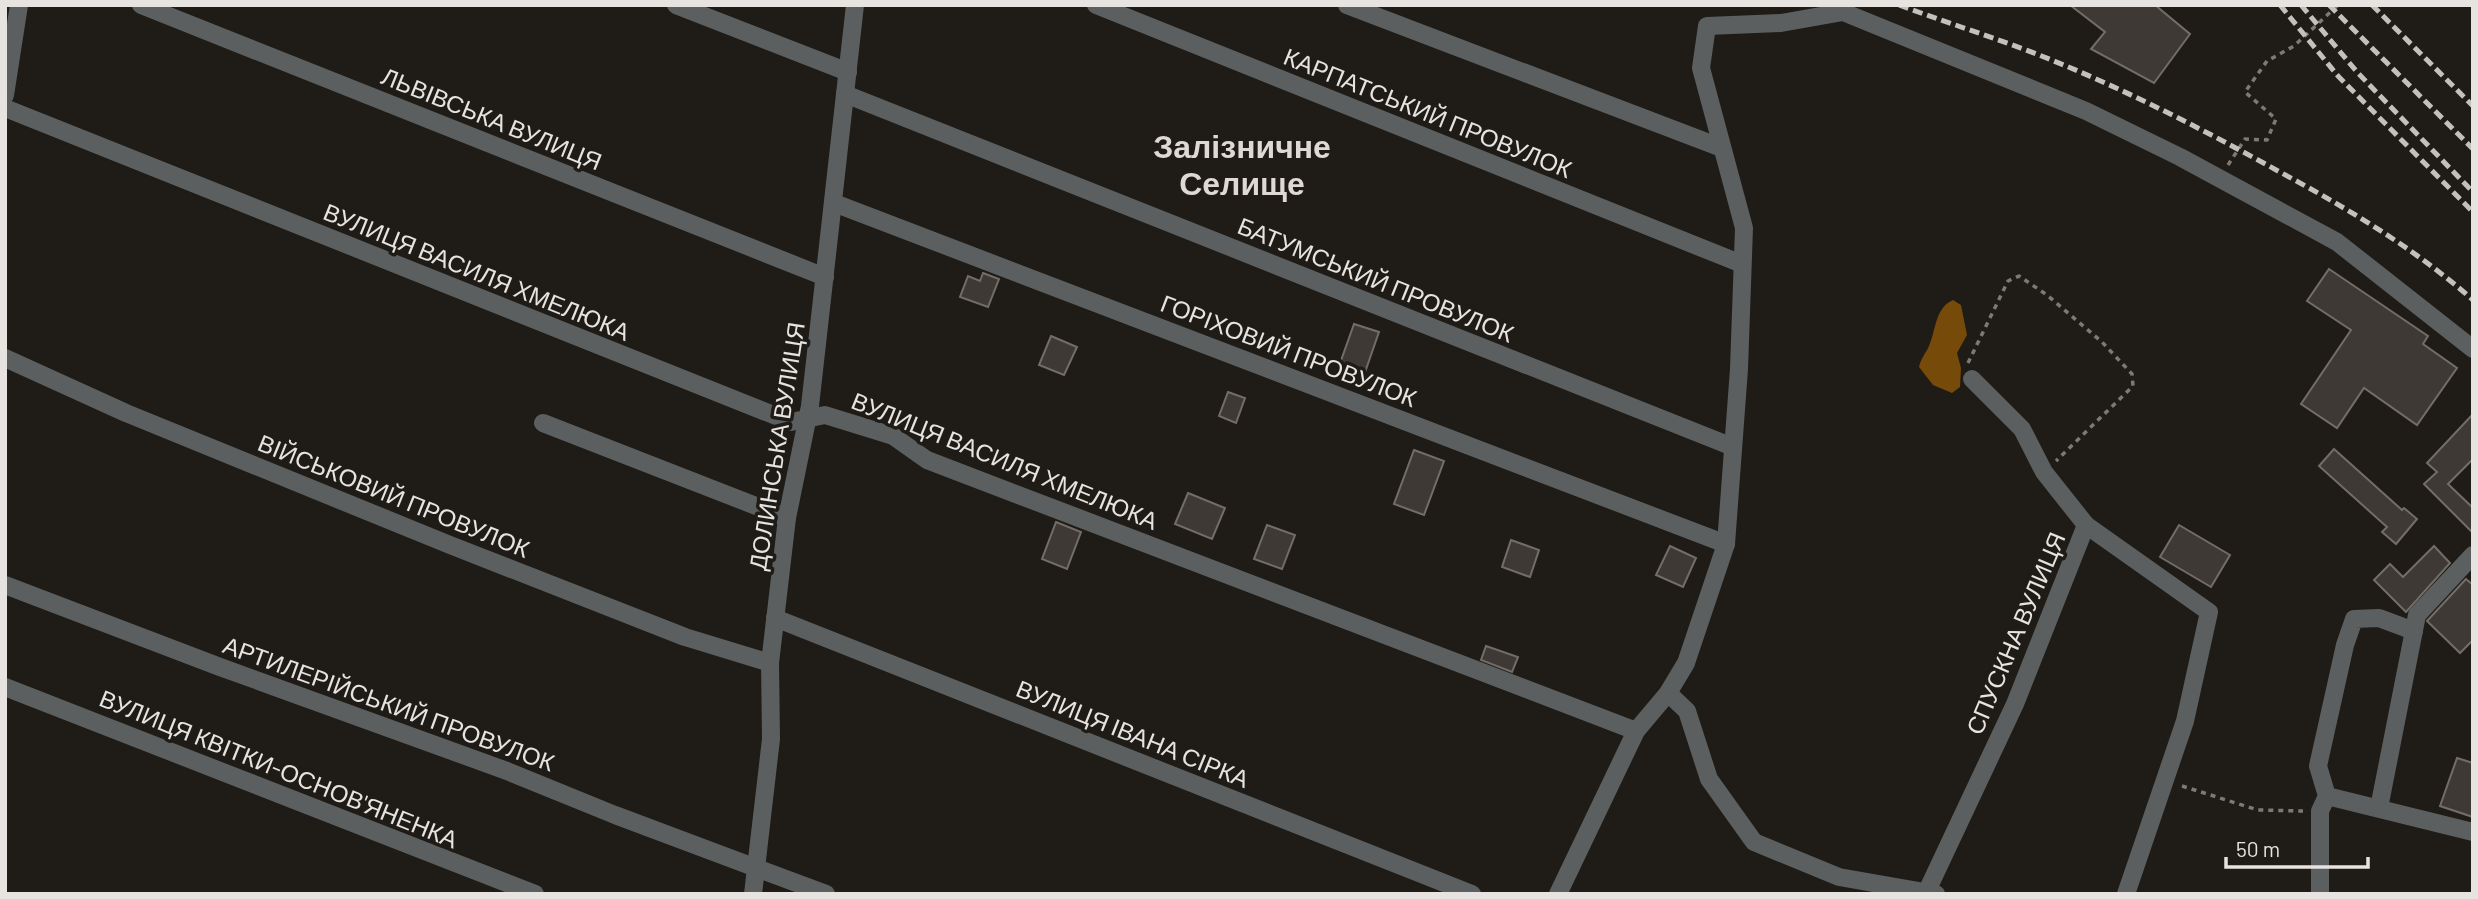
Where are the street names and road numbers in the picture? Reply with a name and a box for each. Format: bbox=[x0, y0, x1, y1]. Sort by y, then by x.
street label: КАРПАТСЬКИЙ ПРОВУЛОК bbox=[1280, 41, 1576, 183]
street label: ЛЬВІВСЬКА ВУЛИЦЯ bbox=[378, 61, 606, 175]
street label: ВУЛИЦЯ ВАСИЛЯ ХМЕЛЮКА bbox=[320, 196, 634, 346]
street label: БАТУМСЬКИЙ ПРОВУЛОК bbox=[1234, 210, 1518, 348]
street label: ГОРІХОВИЙ ПРОВУЛОК bbox=[1157, 288, 1421, 412]
street label: ДОЛИНСЬКА ВУЛИЦЯ bbox=[742, 320, 810, 572]
street label: ВУЛИЦЯ ВАСИЛЯ ХМЕЛЮКА bbox=[848, 385, 1162, 535]
street label: ВІЙСЬКОВИЙ ПРОВУЛОК bbox=[254, 427, 534, 563]
street label: СПУСКНА ВУЛИЦЯ bbox=[1959, 527, 2071, 739]
street label: АРТИЛЕРІЙСЬКИЙ ПРОВУЛОК bbox=[219, 629, 559, 777]
street label: ВУЛИЦЯ ІВАНА СІРКА bbox=[1012, 673, 1254, 793]
street label: ВУЛИЦЯ КВІТКИ-ОСНОВ'ЯНЕНКА bbox=[96, 683, 462, 853]

